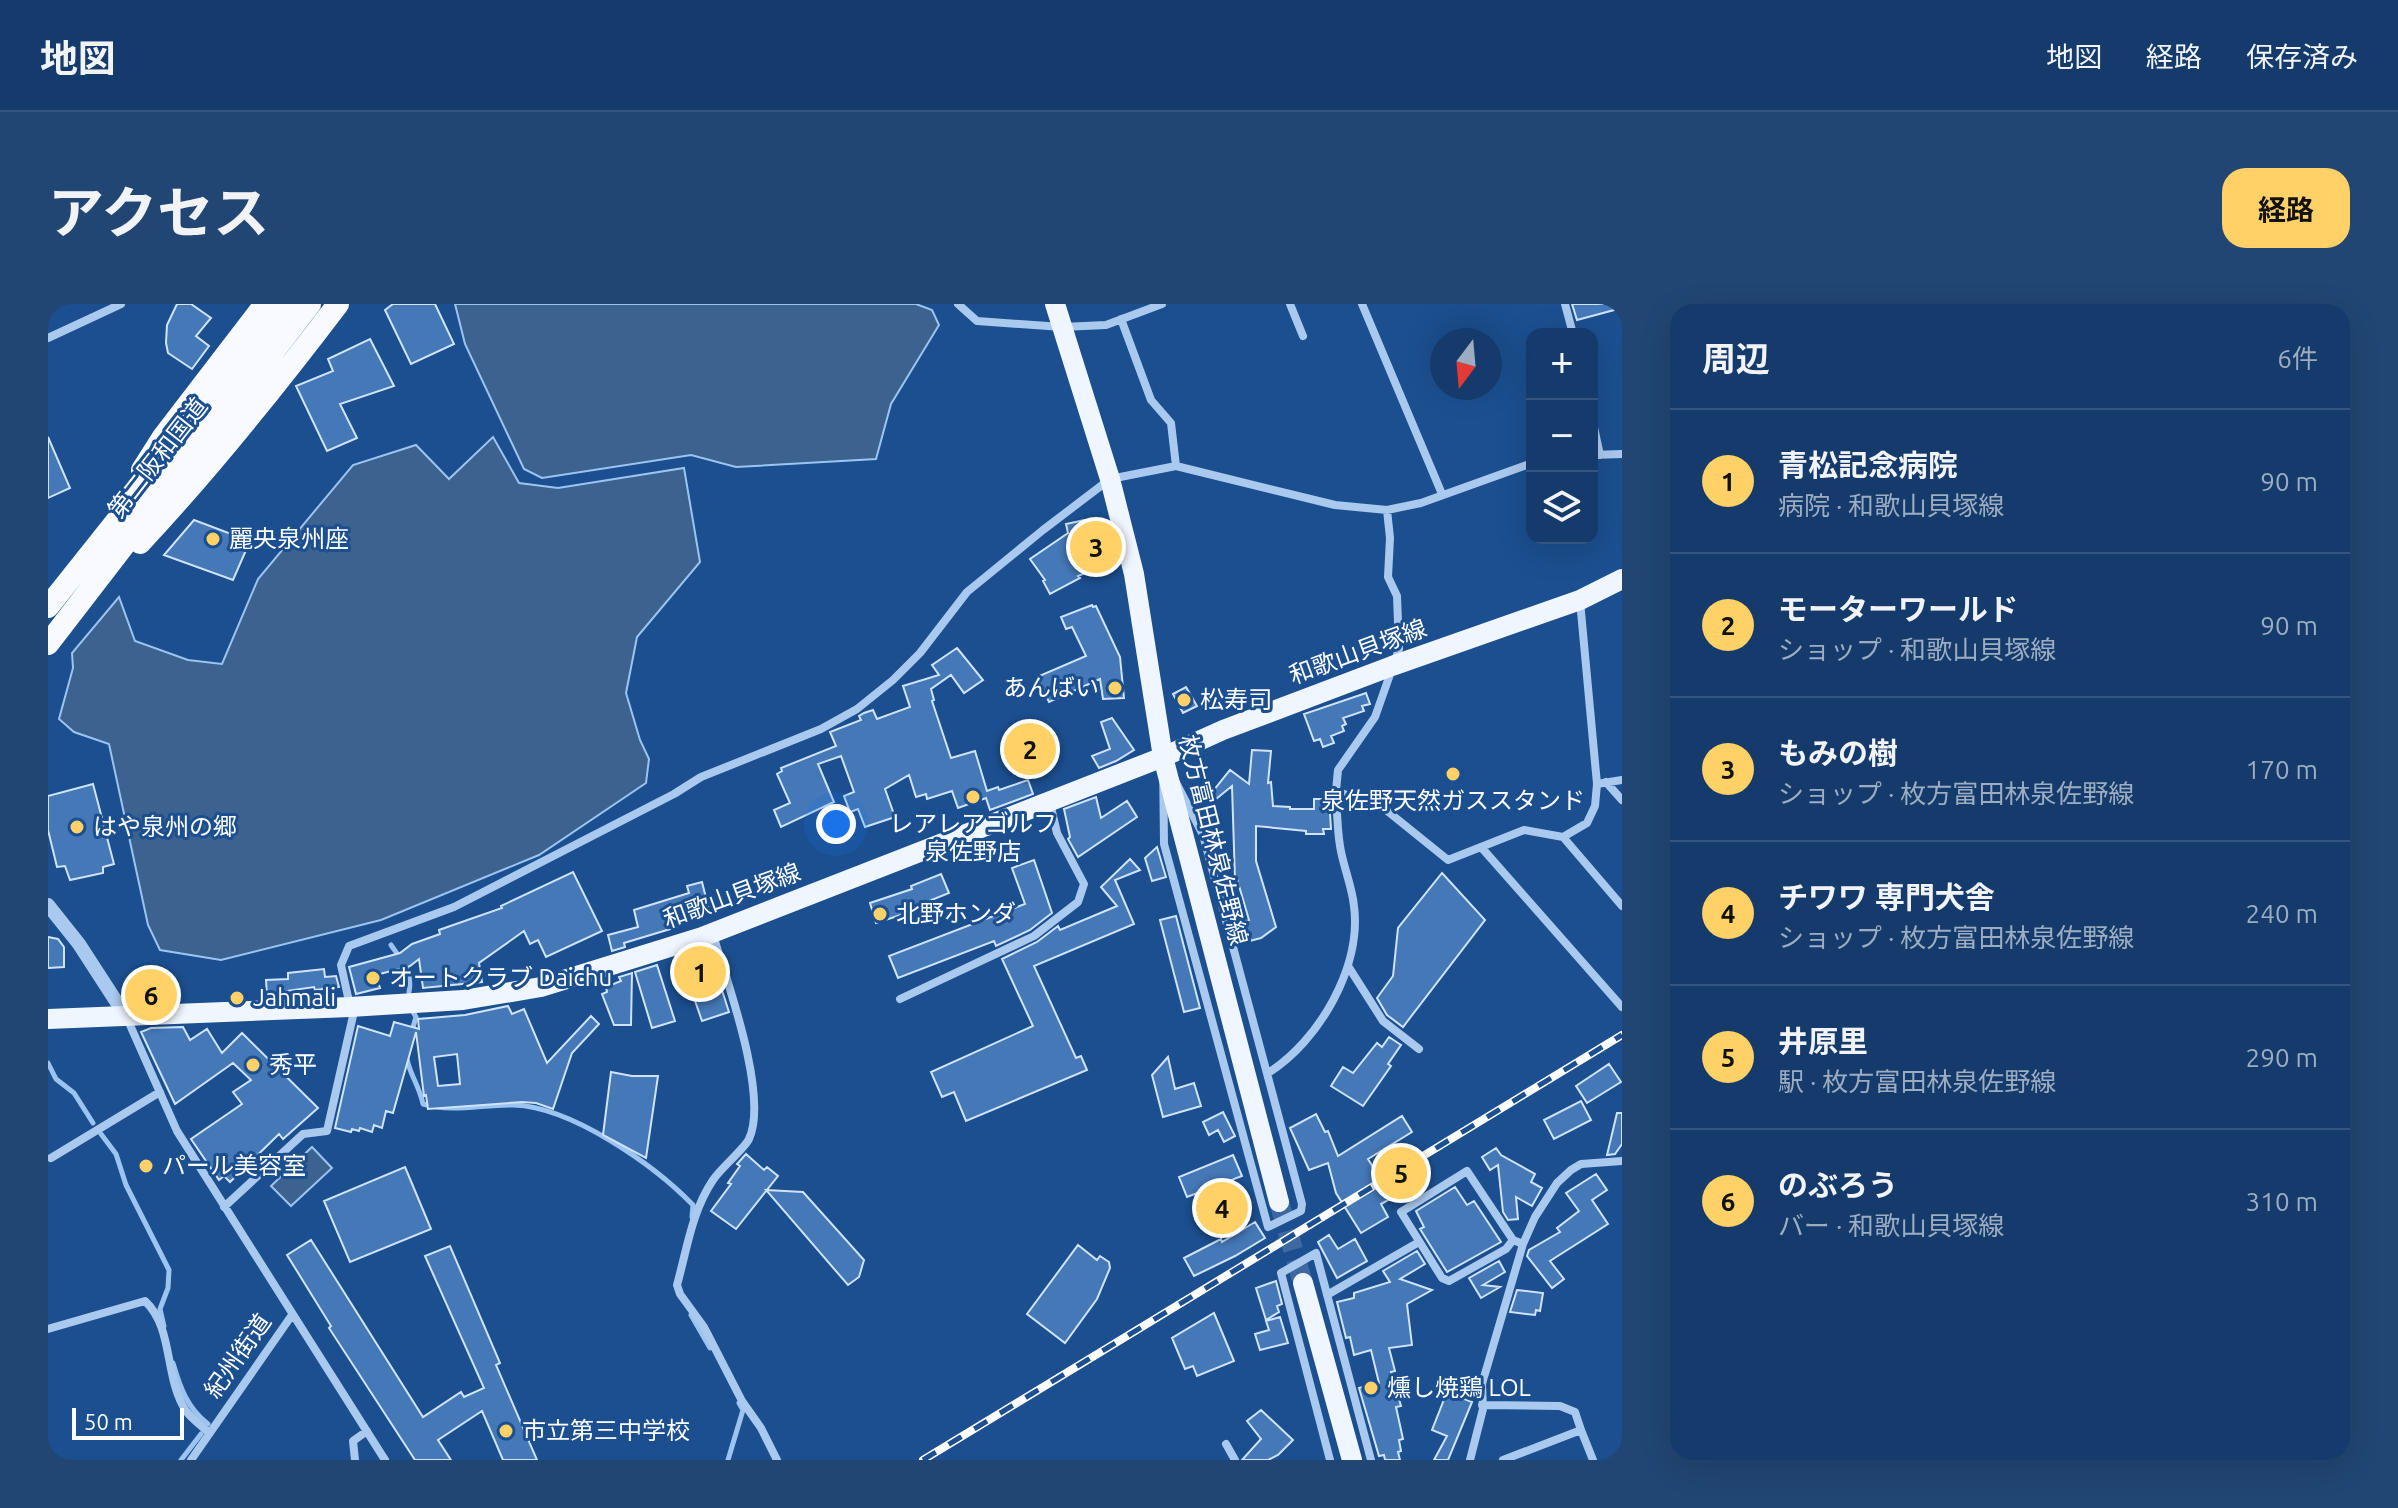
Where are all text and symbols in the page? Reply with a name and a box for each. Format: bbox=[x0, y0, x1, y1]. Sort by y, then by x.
text: 地図 bbox=[40, 37, 116, 79]
text: 地図 bbox=[2046, 41, 2102, 72]
text: 経路 bbox=[2146, 41, 2202, 72]
text: 保存済み bbox=[2246, 41, 2358, 72]
button: 経路 bbox=[2222, 168, 2350, 248]
text: アクセス bbox=[48, 181, 269, 244]
north arrow bbox=[1430, 328, 1502, 400]
map controls bbox=[1526, 328, 1598, 544]
button: + bbox=[1526, 328, 1598, 400]
text: 周辺 bbox=[1702, 339, 1770, 377]
text: 6件 bbox=[2277, 344, 2318, 373]
street label: 第二阪和国道 bbox=[103, 393, 213, 523]
button: − bbox=[1526, 400, 1598, 472]
text: 青松記念病院 bbox=[1778, 448, 1958, 482]
text: 1 bbox=[1721, 467, 1735, 496]
text: 90 m bbox=[2260, 467, 2318, 496]
button: layers bbox=[1526, 472, 1598, 544]
text: 病院 · 和歌山貝塚線 bbox=[1778, 491, 2004, 520]
pin: 3 bbox=[1070, 517, 1122, 577]
place label: 麗央泉州座 bbox=[229, 525, 349, 552]
marker: 麗央泉州座 bbox=[204, 530, 222, 548]
text: モーターワールド bbox=[1778, 592, 2018, 626]
text: 2 bbox=[1721, 611, 1735, 640]
text: 90 m bbox=[2260, 611, 2318, 640]
street label: 和歌山貝塚線 bbox=[1286, 614, 1430, 689]
text: ショップ · 和歌山貝塚線 bbox=[1778, 635, 2056, 664]
place label: あんばい bbox=[1003, 674, 1099, 701]
marker: あんばい bbox=[1106, 679, 1124, 697]
place label: 松寿司 bbox=[1200, 686, 1272, 713]
marker: 松寿司 bbox=[1175, 691, 1193, 709]
pin: 2 bbox=[1004, 719, 1056, 779]
street label: 枚方富田林泉佐野線 bbox=[1174, 732, 1253, 948]
text: もみの樹 bbox=[1778, 736, 1898, 770]
text: 3 bbox=[1721, 755, 1735, 784]
text: 170 m bbox=[2246, 755, 2318, 784]
marker: 泉佐野天然ガススタンド bbox=[1444, 765, 1462, 783]
text: ショップ · 枚方富田林泉佐野線 bbox=[1778, 779, 2134, 808]
place label: 泉佐野天然ガススタンド bbox=[1321, 787, 1585, 814]
marker: レアレアゴルフ 泉佐野店 bbox=[964, 788, 982, 806]
your location bbox=[816, 804, 856, 844]
place label: レアレアゴルフ 泉佐野店 bbox=[889, 810, 1057, 865]
place label: はや泉州の郷 bbox=[93, 813, 237, 840]
marker: はや泉州の郷 bbox=[68, 818, 86, 836]
street label: 和歌山貝塚線 bbox=[660, 858, 804, 933]
text: チワワ 専門犬舎 bbox=[1778, 880, 1995, 914]
text: 4 bbox=[1721, 899, 1735, 928]
text: 240 m bbox=[2246, 899, 2318, 928]
place label: 北野ホンダ bbox=[896, 900, 1016, 927]
marker: 北野ホンダ bbox=[871, 905, 889, 923]
text: ショップ · 枚方富田林泉佐野線 bbox=[1778, 923, 2134, 952]
pin: 1 bbox=[674, 942, 726, 1002]
place label: オートクラブ Daichu bbox=[389, 964, 612, 991]
pin: 6 bbox=[125, 965, 177, 1025]
marker: オートクラブ Daichu bbox=[364, 969, 382, 987]
place label: Jahmali bbox=[253, 984, 336, 1011]
marker: Jahmali bbox=[228, 989, 246, 1007]
text: 井原里 bbox=[1778, 1024, 1868, 1058]
text: 5 bbox=[1721, 1043, 1735, 1072]
text: 290 m bbox=[2246, 1043, 2318, 1072]
place label: 秀平 bbox=[269, 1051, 317, 1078]
marker: 秀平 bbox=[244, 1056, 262, 1074]
text: 駅 · 枚方富田林泉佐野線 bbox=[1778, 1067, 2056, 1096]
pin: 5 bbox=[1375, 1143, 1427, 1203]
place label: パール美容室 bbox=[162, 1152, 306, 1179]
marker: パール美容室 bbox=[137, 1157, 155, 1175]
text: のぶろう bbox=[1778, 1168, 1898, 1202]
pin: 4 bbox=[1196, 1178, 1248, 1238]
text: 6 bbox=[1721, 1187, 1735, 1216]
text: 310 m bbox=[2246, 1187, 2318, 1216]
text: バー · 和歌山貝塚線 bbox=[1778, 1211, 2004, 1240]
street label: 紀州街道 bbox=[199, 1309, 276, 1403]
place label: 燻し焼鶏 LOL bbox=[1387, 1374, 1531, 1401]
marker: 燻し焼鶏 LOL bbox=[1362, 1379, 1380, 1397]
scale bar bbox=[72, 1404, 184, 1440]
text: 50 m bbox=[84, 1409, 133, 1434]
place label: 市立第三中学校 bbox=[522, 1417, 690, 1444]
marker: 市立第三中学校 bbox=[497, 1422, 515, 1440]

